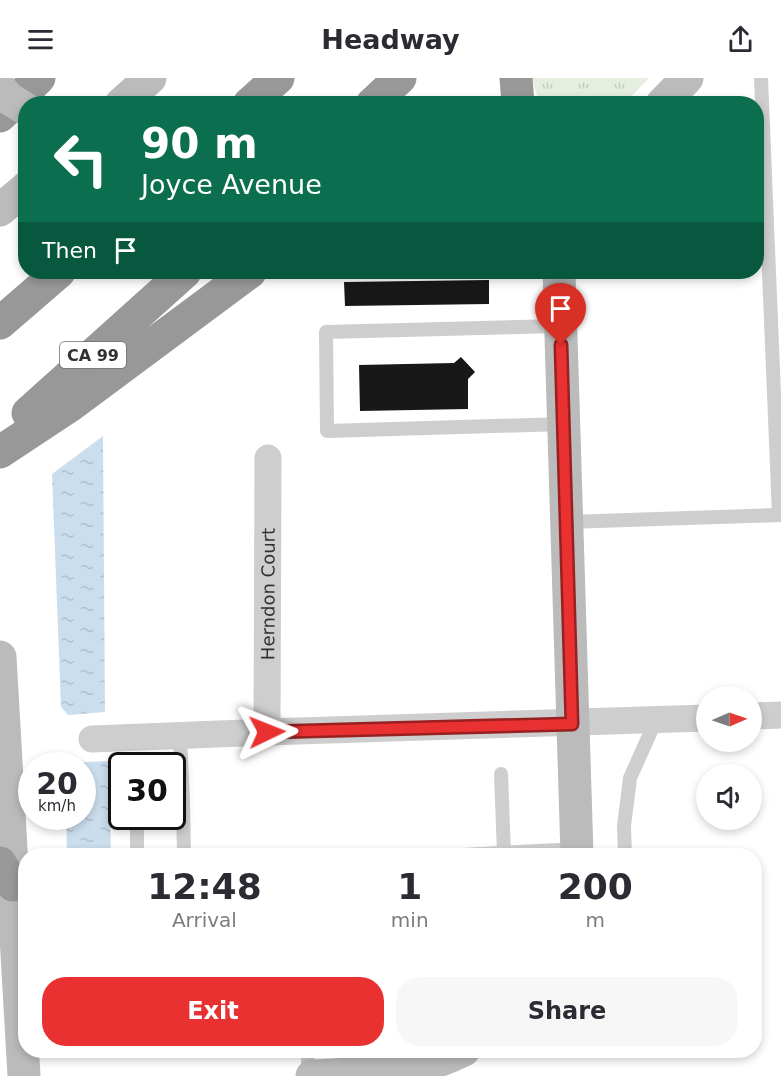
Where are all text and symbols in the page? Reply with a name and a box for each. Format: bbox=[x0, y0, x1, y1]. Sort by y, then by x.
icon: menu bbox=[24, 23, 57, 56]
icon: share bbox=[724, 23, 757, 56]
text: Headway bbox=[321, 24, 460, 55]
text: 90 m bbox=[141, 119, 258, 168]
icon: left bbox=[42, 120, 120, 198]
text: Joyce Avenue bbox=[141, 169, 322, 200]
icon: arrive bbox=[109, 234, 142, 267]
text: Then bbox=[42, 238, 97, 263]
pin bbox=[535, 283, 586, 345]
icon: arrive bbox=[544, 292, 577, 325]
road number: CA 99 bbox=[60, 342, 126, 368]
street label: Herndon Court bbox=[257, 528, 278, 660]
north arrow bbox=[696, 686, 762, 752]
map controls bbox=[696, 686, 762, 830]
position arrow bbox=[235, 700, 299, 764]
speed limit sign: 30 bbox=[108, 752, 186, 830]
button: sound bbox=[696, 764, 762, 830]
text: 20 bbox=[36, 766, 78, 801]
text: km/h bbox=[38, 797, 76, 815]
text: 12:48 bbox=[147, 866, 262, 907]
text: 1 bbox=[397, 866, 422, 907]
text: 200 bbox=[558, 866, 633, 907]
text: Arrival bbox=[172, 908, 237, 932]
text: min bbox=[391, 908, 429, 932]
text: m bbox=[586, 908, 605, 932]
button: Exit bbox=[42, 977, 384, 1046]
button: Share bbox=[396, 977, 738, 1046]

